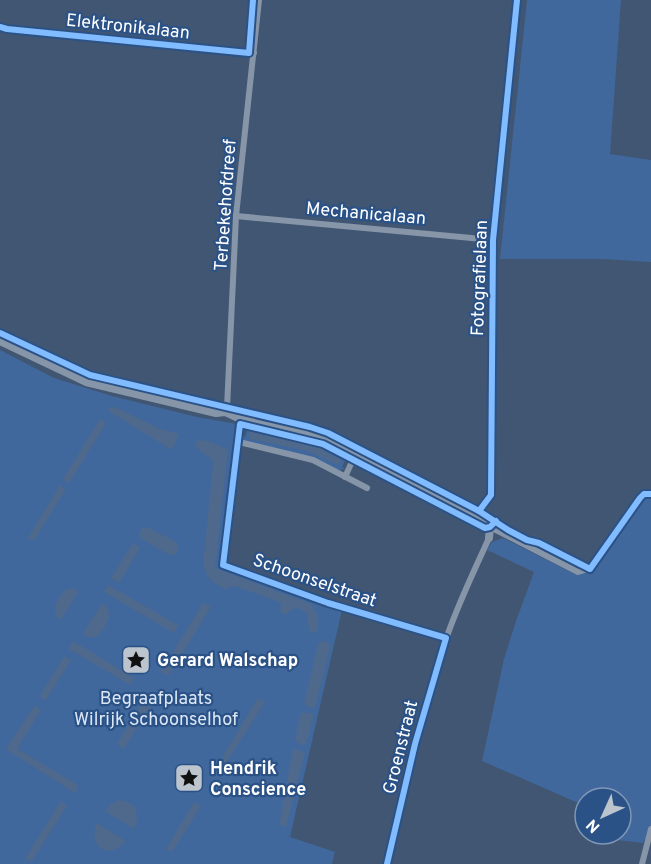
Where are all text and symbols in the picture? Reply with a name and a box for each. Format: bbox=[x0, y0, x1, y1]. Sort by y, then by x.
street label: Elektronikalaan bbox=[65, 10, 191, 45]
street label: Terbekehofdreef bbox=[210, 138, 243, 272]
street label: Mechanicalaan bbox=[305, 198, 427, 231]
street label: Fotografielaan bbox=[467, 220, 494, 337]
street label: Schoonselstraat bbox=[250, 549, 379, 613]
place icon: Gerard Walschap bbox=[120, 644, 152, 676]
place label: Gerard Walschap bbox=[157, 650, 298, 673]
park label: Begraafplaats Wilrijk Schoonselhof bbox=[74, 688, 238, 732]
street label: Groenstraat bbox=[379, 698, 424, 797]
place label: Hendrik Conscience bbox=[210, 758, 306, 802]
place icon: Hendrik Conscience bbox=[173, 762, 205, 794]
north arrow bbox=[573, 786, 633, 846]
text: N bbox=[583, 814, 605, 836]

